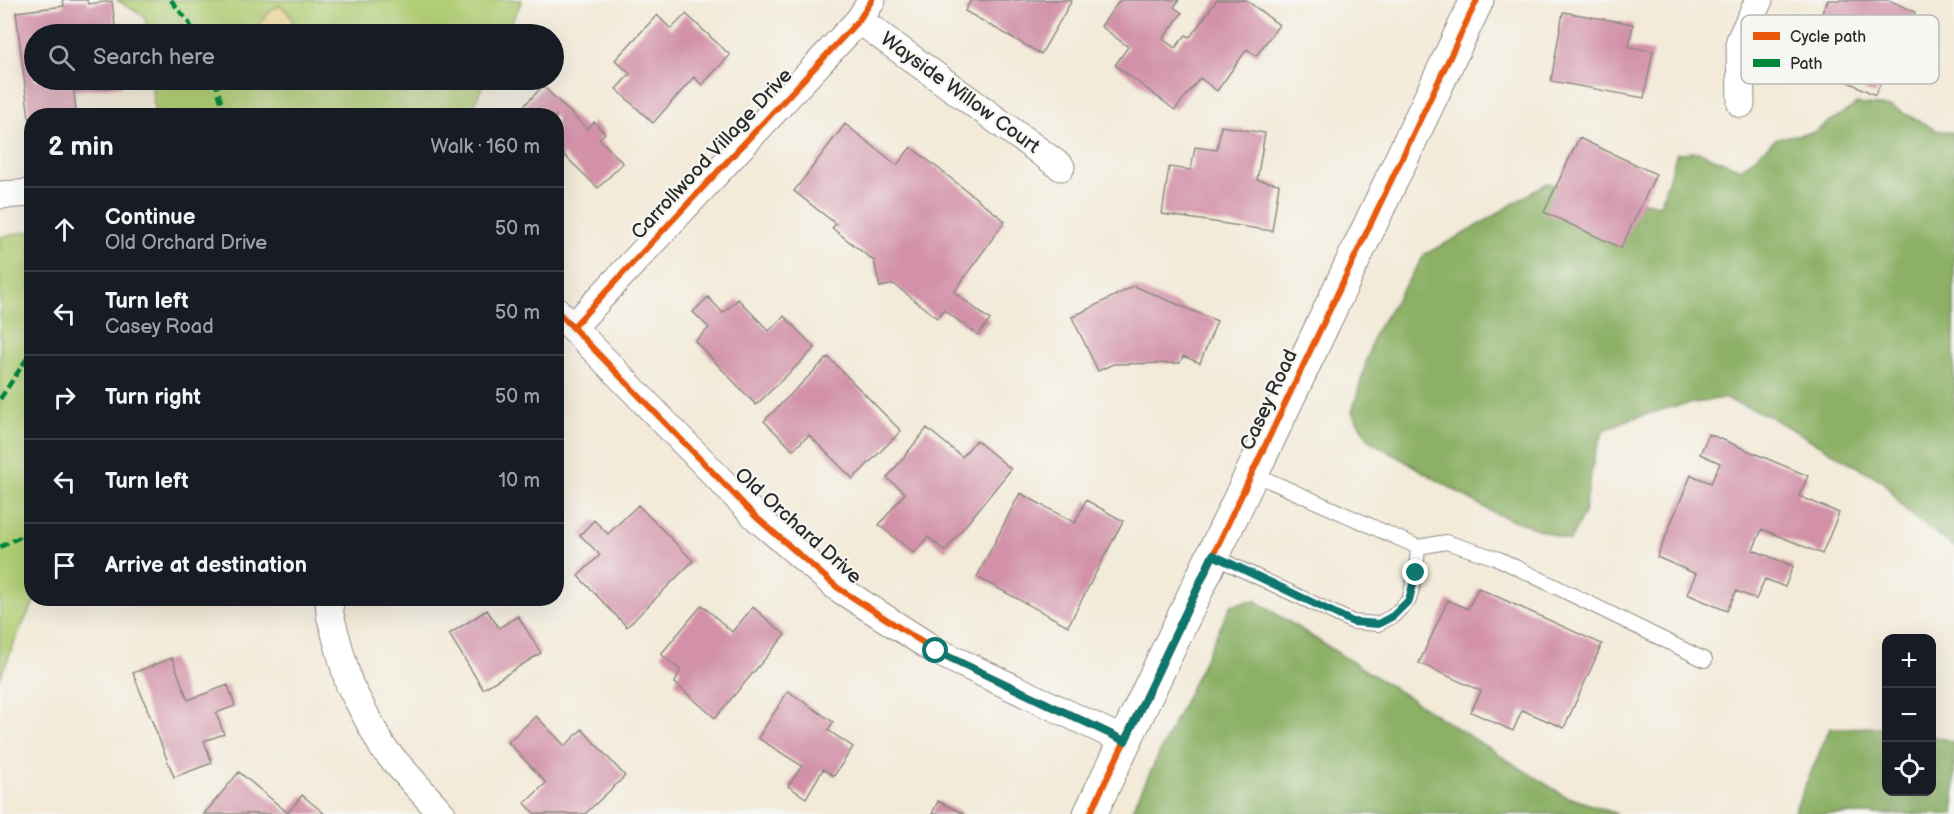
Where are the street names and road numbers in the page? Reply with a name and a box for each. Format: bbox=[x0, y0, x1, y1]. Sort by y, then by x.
street label: Wayside Willow Court bbox=[876, 27, 1044, 159]
street label: Carrollwood Village Drive bbox=[626, 63, 798, 245]
street label: Casey Road bbox=[1235, 346, 1303, 454]
street label: Old Orchard Drive bbox=[730, 463, 866, 589]

